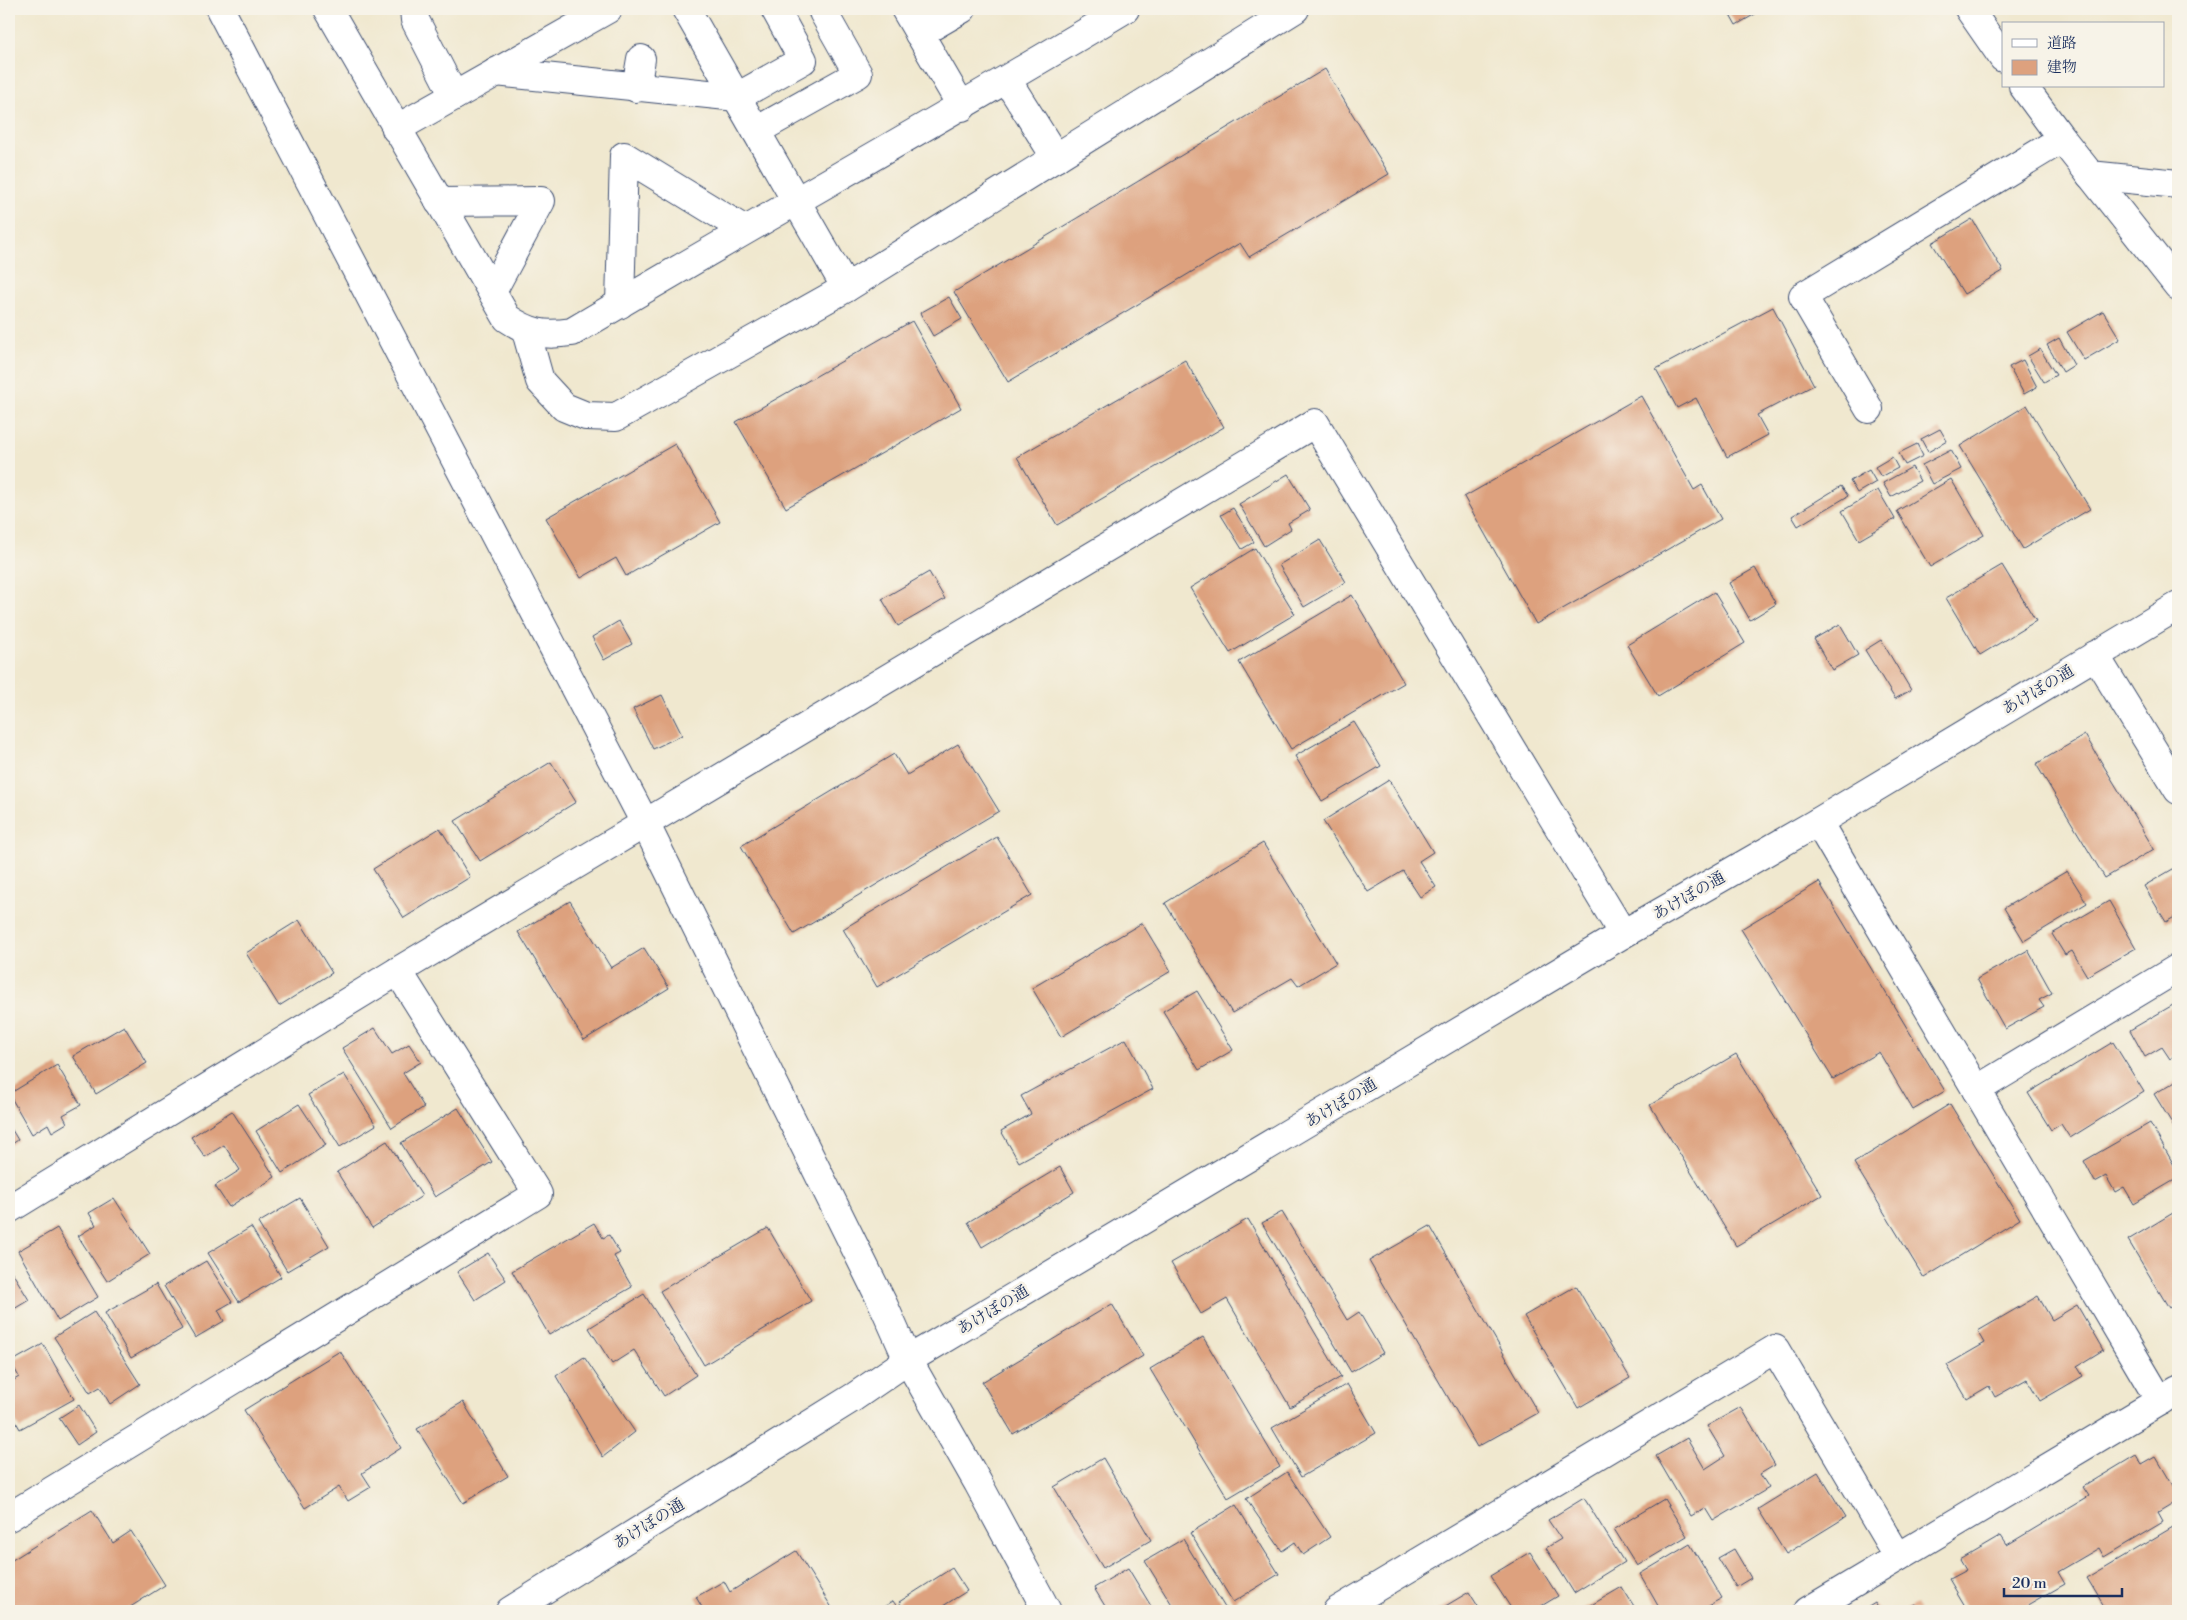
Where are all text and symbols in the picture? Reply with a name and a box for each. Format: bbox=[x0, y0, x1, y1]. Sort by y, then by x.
legend bbox=[2002, 22, 2164, 88]
text: 道路 bbox=[2047, 34, 2077, 53]
text: 建物 bbox=[2047, 58, 2077, 77]
street label: あけぼの通 bbox=[1999, 661, 2077, 719]
street label: あけぼの通 bbox=[1649, 867, 1729, 925]
street label: あけぼの通 bbox=[1302, 1074, 1380, 1132]
street label: あけぼの通 bbox=[954, 1281, 1032, 1339]
street label: あけぼの通 bbox=[610, 1494, 688, 1554]
scale bar bbox=[2004, 1565, 2122, 1597]
text: 20 m bbox=[2012, 1574, 2047, 1593]

